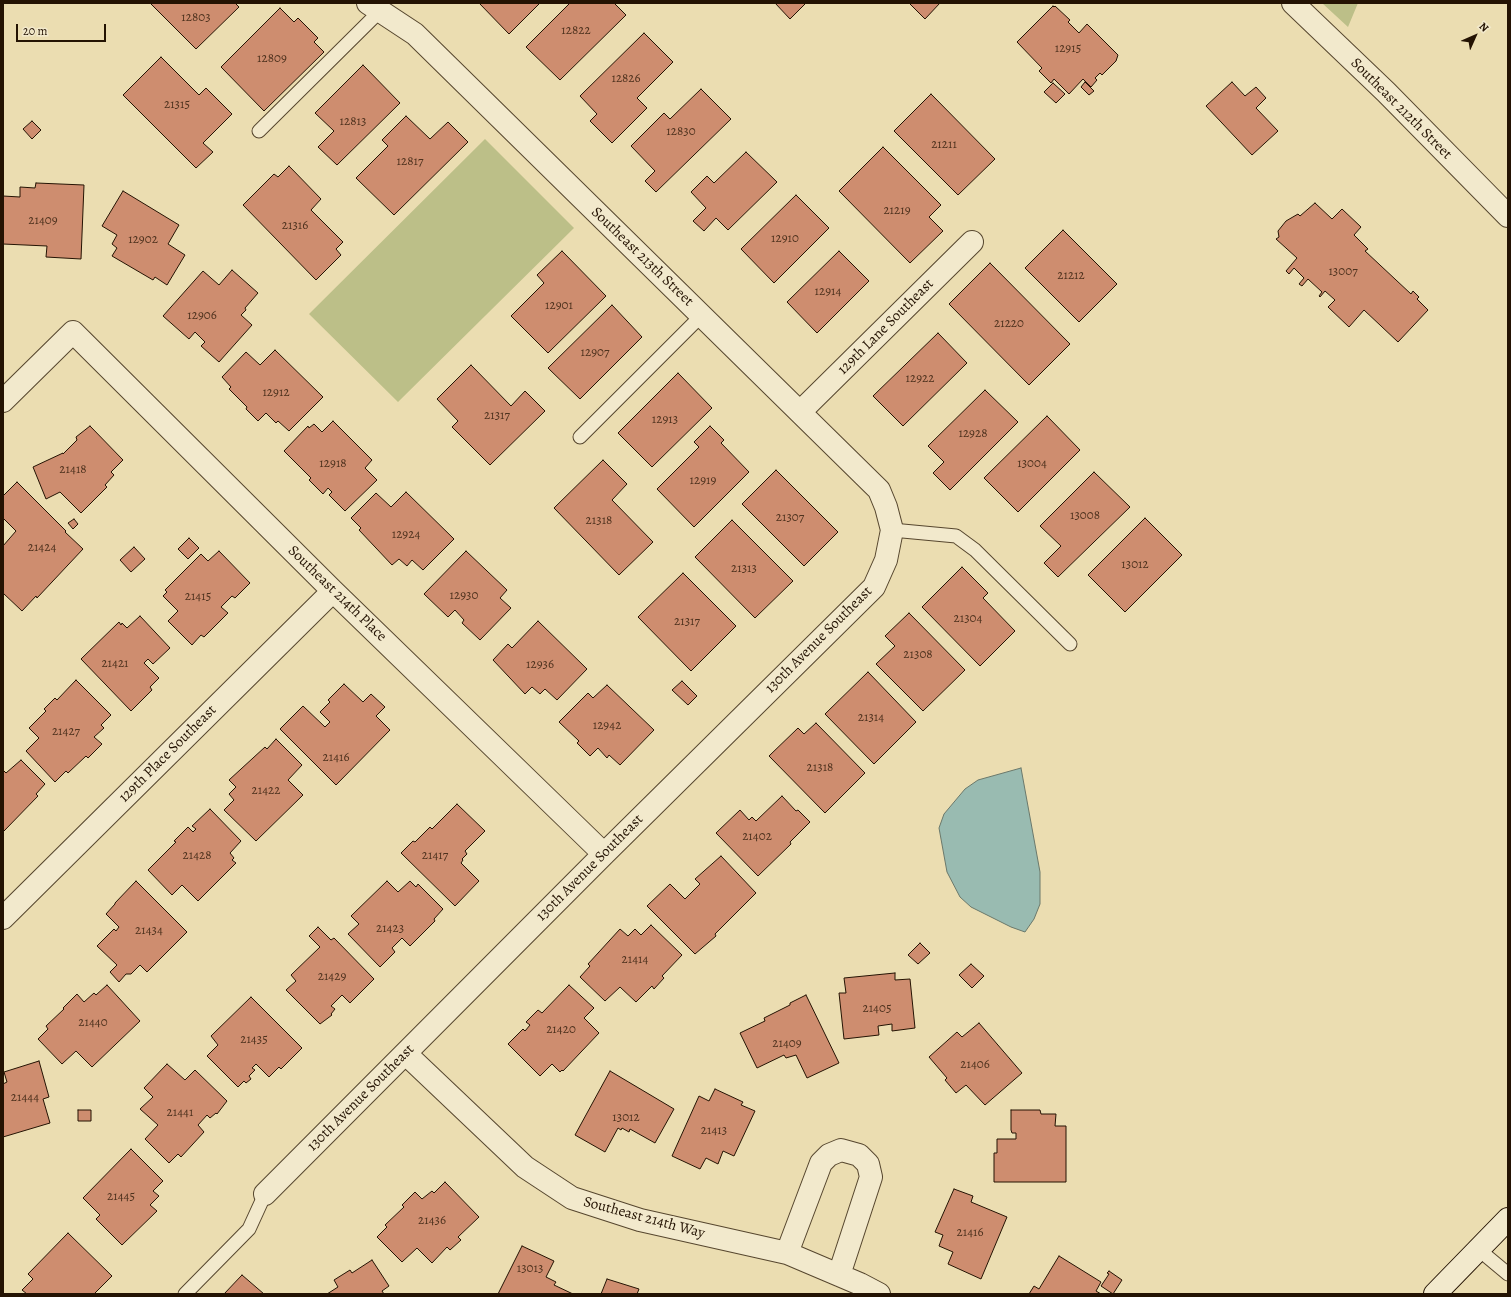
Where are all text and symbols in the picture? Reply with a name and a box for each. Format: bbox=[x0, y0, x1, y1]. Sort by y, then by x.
house number: 12803 bbox=[181, 10, 211, 26]
scale bar bbox=[18, 16, 108, 42]
north arrow bbox=[1455, 16, 1495, 56]
text: N bbox=[1476, 19, 1492, 35]
text: 20 m bbox=[23, 23, 47, 39]
house number: 12822 bbox=[561, 23, 591, 39]
house number: 12915 bbox=[1055, 41, 1081, 57]
house number: 12809 bbox=[257, 51, 287, 67]
street label: Southeast 212th Street bbox=[1347, 55, 1455, 163]
house number: 12826 bbox=[611, 71, 641, 87]
house number: 21315 bbox=[164, 97, 190, 113]
house number: 12813 bbox=[340, 114, 366, 130]
house number: 12830 bbox=[666, 124, 696, 140]
house number: 21211 bbox=[931, 137, 957, 153]
house number: 12817 bbox=[397, 154, 423, 170]
house number: 21219 bbox=[883, 203, 911, 219]
street label: Southeast 213th Street bbox=[587, 204, 697, 310]
house number: 21409 bbox=[28, 213, 58, 229]
house number: 21316 bbox=[282, 218, 308, 234]
house number: 12910 bbox=[771, 231, 799, 247]
house number: 12902 bbox=[128, 232, 158, 248]
house number: 13007 bbox=[1328, 264, 1358, 280]
house number: 21212 bbox=[1057, 268, 1085, 284]
street label: 129th Lane Southeast bbox=[834, 275, 938, 379]
house number: 12914 bbox=[815, 284, 841, 300]
house number: 12901 bbox=[545, 298, 573, 314]
house number: 12906 bbox=[187, 308, 217, 324]
house number: 21220 bbox=[994, 316, 1024, 332]
house number: 12907 bbox=[581, 345, 609, 361]
house number: 12922 bbox=[906, 371, 934, 387]
house number: 12912 bbox=[262, 385, 290, 401]
house number: 21317 bbox=[484, 408, 510, 424]
house number: 12913 bbox=[652, 412, 678, 428]
house number: 12928 bbox=[958, 426, 988, 442]
house number: 12918 bbox=[319, 456, 347, 472]
house number: 13004 bbox=[1017, 456, 1047, 472]
house number: 21418 bbox=[59, 462, 87, 478]
house number: 12919 bbox=[690, 473, 716, 489]
house number: 13008 bbox=[1070, 508, 1100, 524]
house number: 21307 bbox=[776, 510, 804, 526]
house number: 21318 bbox=[586, 513, 612, 529]
house number: 12924 bbox=[392, 527, 420, 543]
house number: 21424 bbox=[28, 540, 56, 556]
street label: Southeast 214th Place bbox=[284, 542, 390, 646]
house number: 13012 bbox=[1121, 557, 1149, 573]
house number: 21313 bbox=[731, 561, 757, 577]
street label: 130th Avenue Southeast bbox=[762, 583, 876, 697]
house number: 12930 bbox=[450, 588, 478, 604]
house number: 21415 bbox=[185, 589, 211, 605]
house number: 21304 bbox=[954, 611, 982, 627]
house number: 21317 bbox=[674, 614, 700, 630]
house number: 21308 bbox=[903, 647, 933, 663]
house number: 21421 bbox=[101, 656, 129, 672]
house number: 12936 bbox=[526, 657, 554, 673]
street label: 129th Place Southeast bbox=[115, 701, 221, 807]
house number: 21314 bbox=[858, 710, 884, 726]
house number: 12942 bbox=[593, 718, 621, 734]
house number: 21427 bbox=[52, 724, 80, 740]
house number: 21416 bbox=[323, 750, 349, 766]
house number: 21318 bbox=[807, 760, 833, 776]
house number: 21422 bbox=[252, 783, 280, 799]
street label: 130th Avenue Southeast bbox=[533, 811, 647, 925]
house number: 21402 bbox=[742, 829, 772, 845]
house number: 21428 bbox=[183, 848, 211, 864]
house number: 21417 bbox=[422, 848, 448, 864]
house number: 21423 bbox=[376, 921, 404, 937]
house number: 21434 bbox=[135, 923, 163, 939]
house number: 21414 bbox=[622, 952, 648, 968]
house number: 21429 bbox=[318, 969, 346, 985]
house number: 21405 bbox=[862, 1001, 892, 1017]
house number: 21440 bbox=[78, 1015, 108, 1031]
house number: 21420 bbox=[546, 1022, 576, 1038]
house number: 21435 bbox=[240, 1032, 268, 1048]
house number: 21409 bbox=[772, 1036, 802, 1052]
street label: 130th Avenue Southeast bbox=[304, 1041, 418, 1155]
house number: 21406 bbox=[960, 1057, 990, 1073]
house number: 21444 bbox=[11, 1090, 39, 1106]
house number: 21441 bbox=[167, 1105, 193, 1121]
house number: 13012 bbox=[612, 1110, 640, 1126]
house number: 21413 bbox=[701, 1123, 727, 1139]
house number: 21445 bbox=[107, 1189, 135, 1205]
street label: Southeast 214th Way bbox=[581, 1193, 707, 1243]
house number: 21436 bbox=[418, 1213, 446, 1229]
house number: 21416 bbox=[957, 1225, 983, 1241]
house number: 13013 bbox=[517, 1261, 543, 1277]

